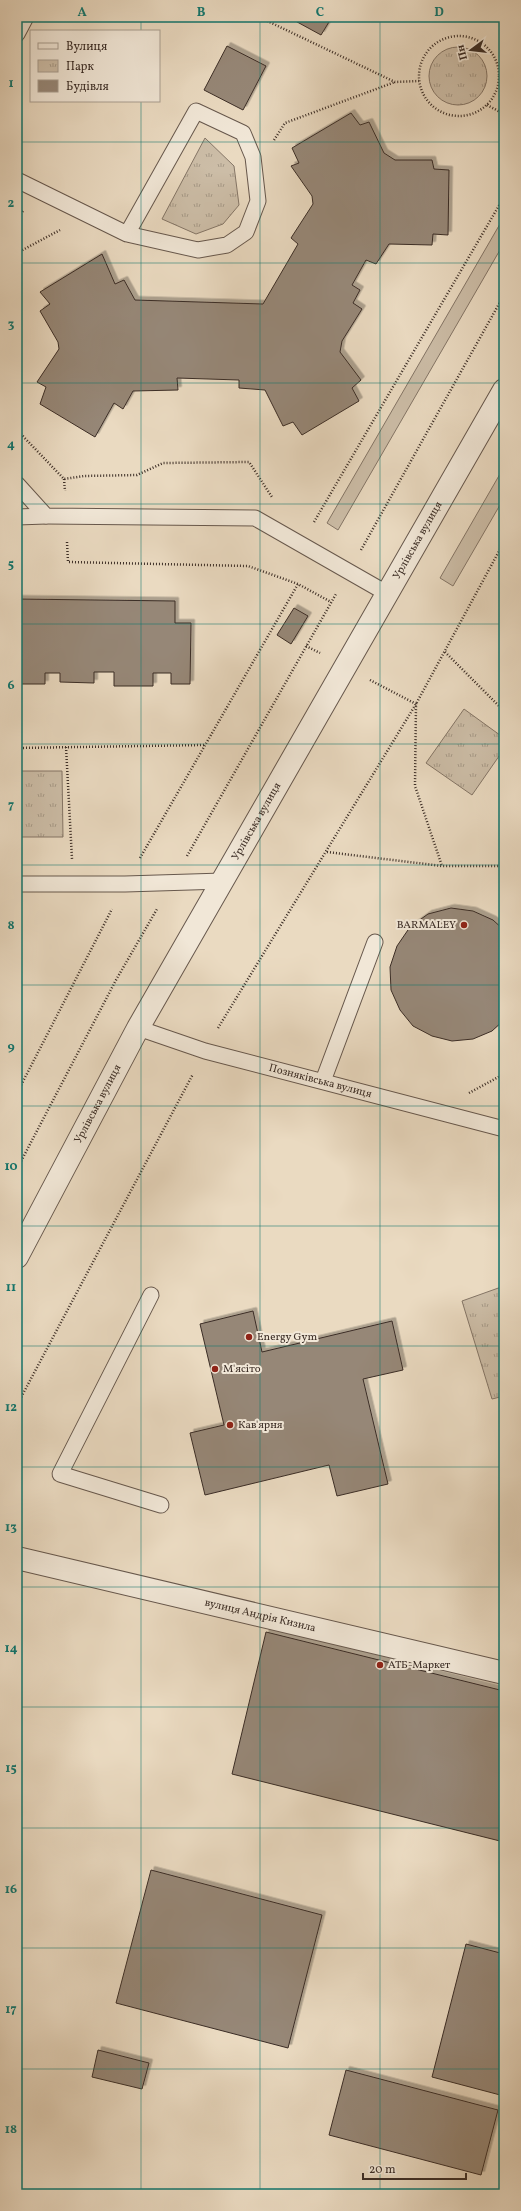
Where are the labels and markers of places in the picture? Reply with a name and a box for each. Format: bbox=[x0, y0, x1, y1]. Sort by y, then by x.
place label: BARMALEY bbox=[397, 918, 456, 933]
marker: BARMALEY bbox=[459, 920, 469, 930]
place label: Energy Gym bbox=[257, 1330, 317, 1345]
marker: Energy Gym bbox=[244, 1332, 254, 1342]
place label: М'ясіто bbox=[223, 1362, 261, 1377]
marker: М'ясіто bbox=[210, 1364, 220, 1374]
place label: Кав'ярня bbox=[238, 1418, 283, 1433]
marker: Кав'ярня bbox=[225, 1420, 235, 1430]
place label: АТБ-Маркет bbox=[388, 1658, 451, 1673]
marker: АТБ-Маркет bbox=[375, 1660, 385, 1670]

